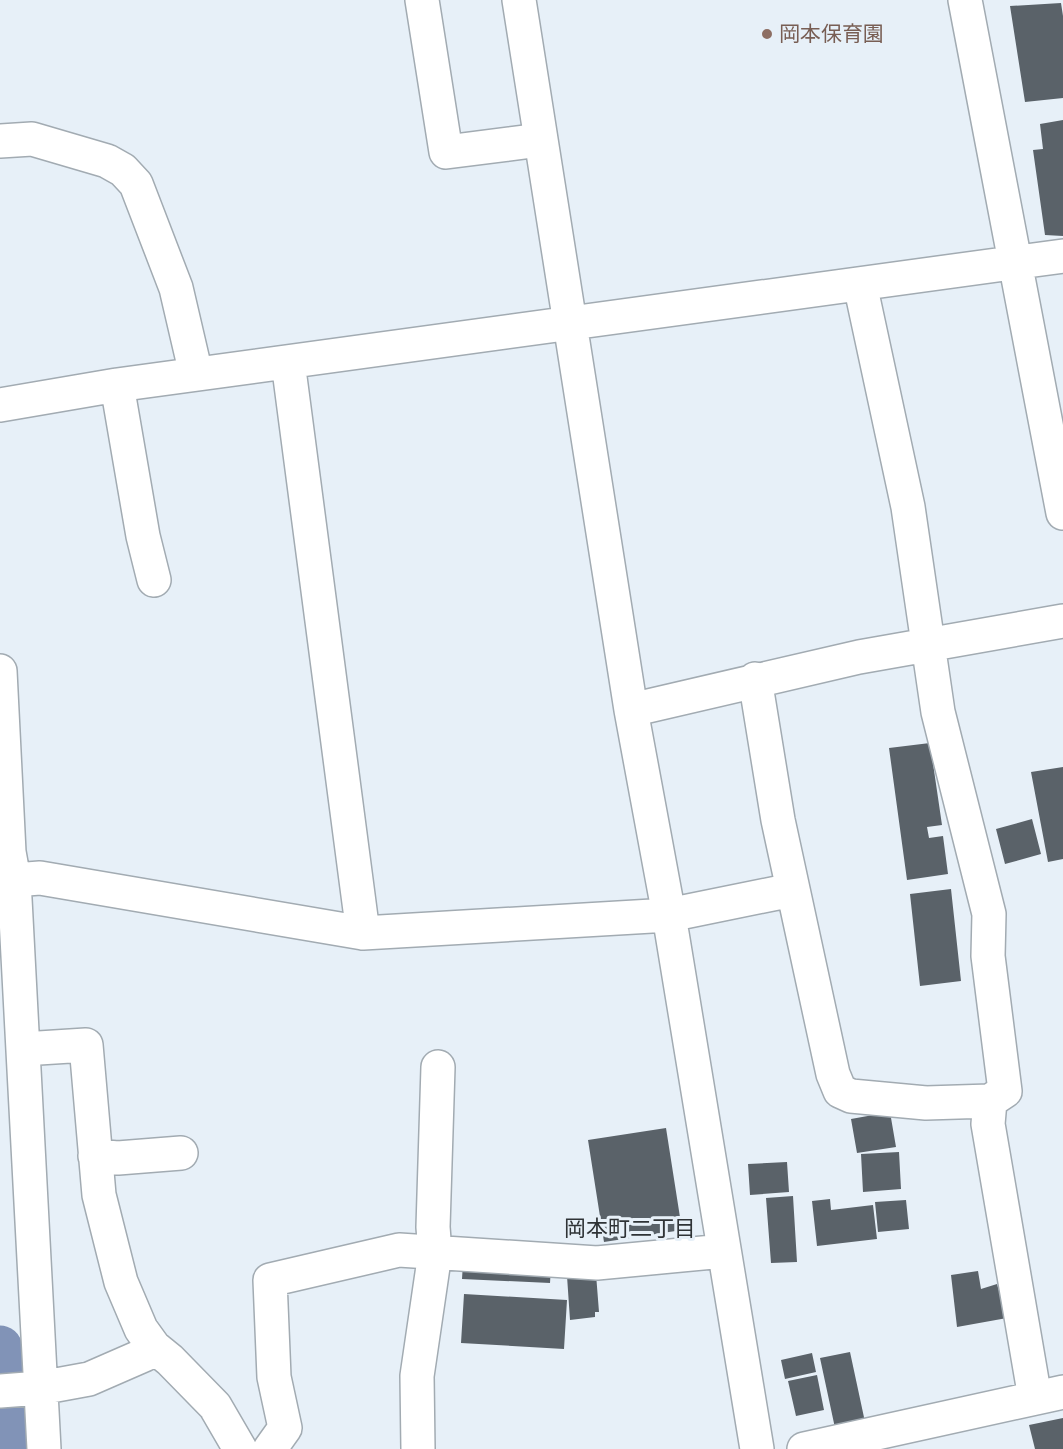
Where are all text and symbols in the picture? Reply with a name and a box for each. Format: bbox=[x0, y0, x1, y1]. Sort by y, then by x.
place label: 岡本保育園 bbox=[779, 19, 884, 48]
marker: 岡本保育園 bbox=[760, 27, 774, 41]
district label: 岡本町二丁目 bbox=[564, 1213, 696, 1243]

